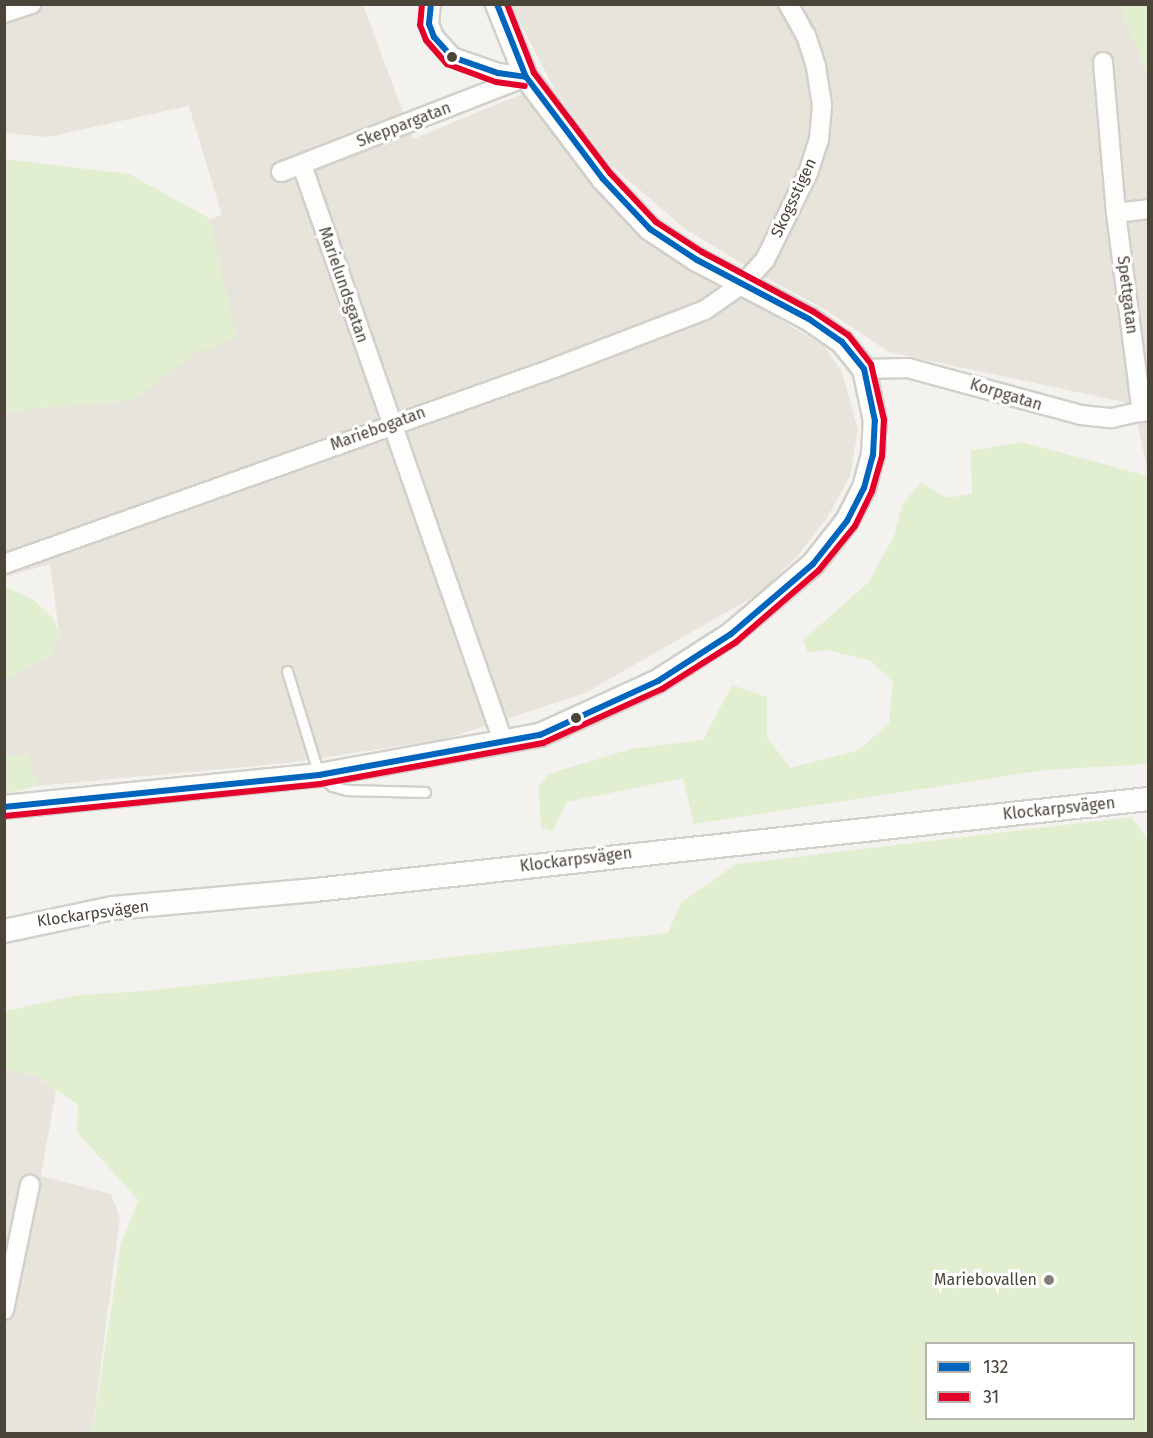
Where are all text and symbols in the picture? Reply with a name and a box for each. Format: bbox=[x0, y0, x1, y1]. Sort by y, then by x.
unlabelled marker bbox=[446, 51, 458, 63]
street label: Skeppargatan bbox=[354, 98, 454, 152]
street label: Skogsstigen bbox=[767, 155, 821, 241]
street label: Marielundsgatan bbox=[314, 224, 372, 346]
street label: Spettgatan bbox=[1113, 255, 1141, 335]
street label: Korpgatan bbox=[967, 375, 1045, 415]
street label: Mariebogatan bbox=[328, 403, 428, 455]
unlabelled marker bbox=[570, 712, 582, 724]
street label: Klockarpsvägen bbox=[1002, 794, 1116, 824]
street label: Klockarpsvägen bbox=[519, 844, 633, 876]
street label: Klockarpsvägen bbox=[36, 897, 150, 931]
place label: Mariebovallen bbox=[934, 1270, 1037, 1290]
marker: Mariebovallen bbox=[1042, 1273, 1056, 1287]
legend bbox=[925, 1342, 1135, 1420]
text: 132 bbox=[983, 1356, 1009, 1378]
text: 31 bbox=[983, 1386, 999, 1408]

